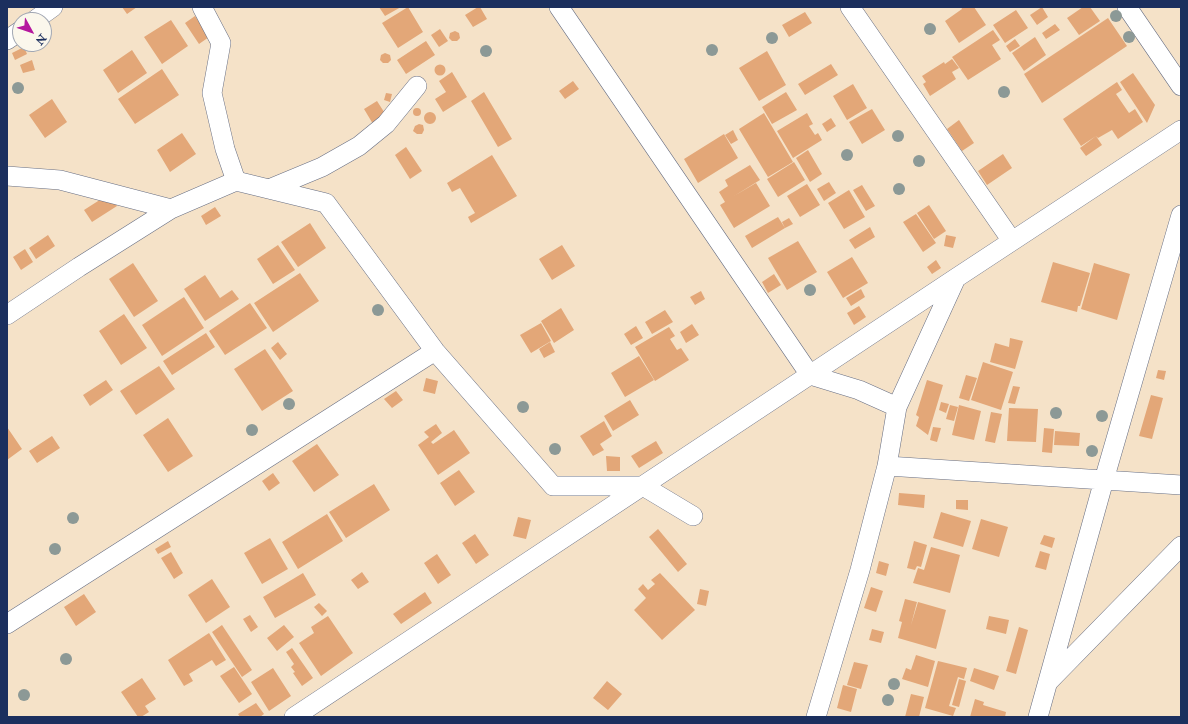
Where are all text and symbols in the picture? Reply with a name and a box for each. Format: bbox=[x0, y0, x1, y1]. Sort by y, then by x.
north arrow bbox=[12, 12, 52, 52]
text: N bbox=[33, 31, 49, 47]

